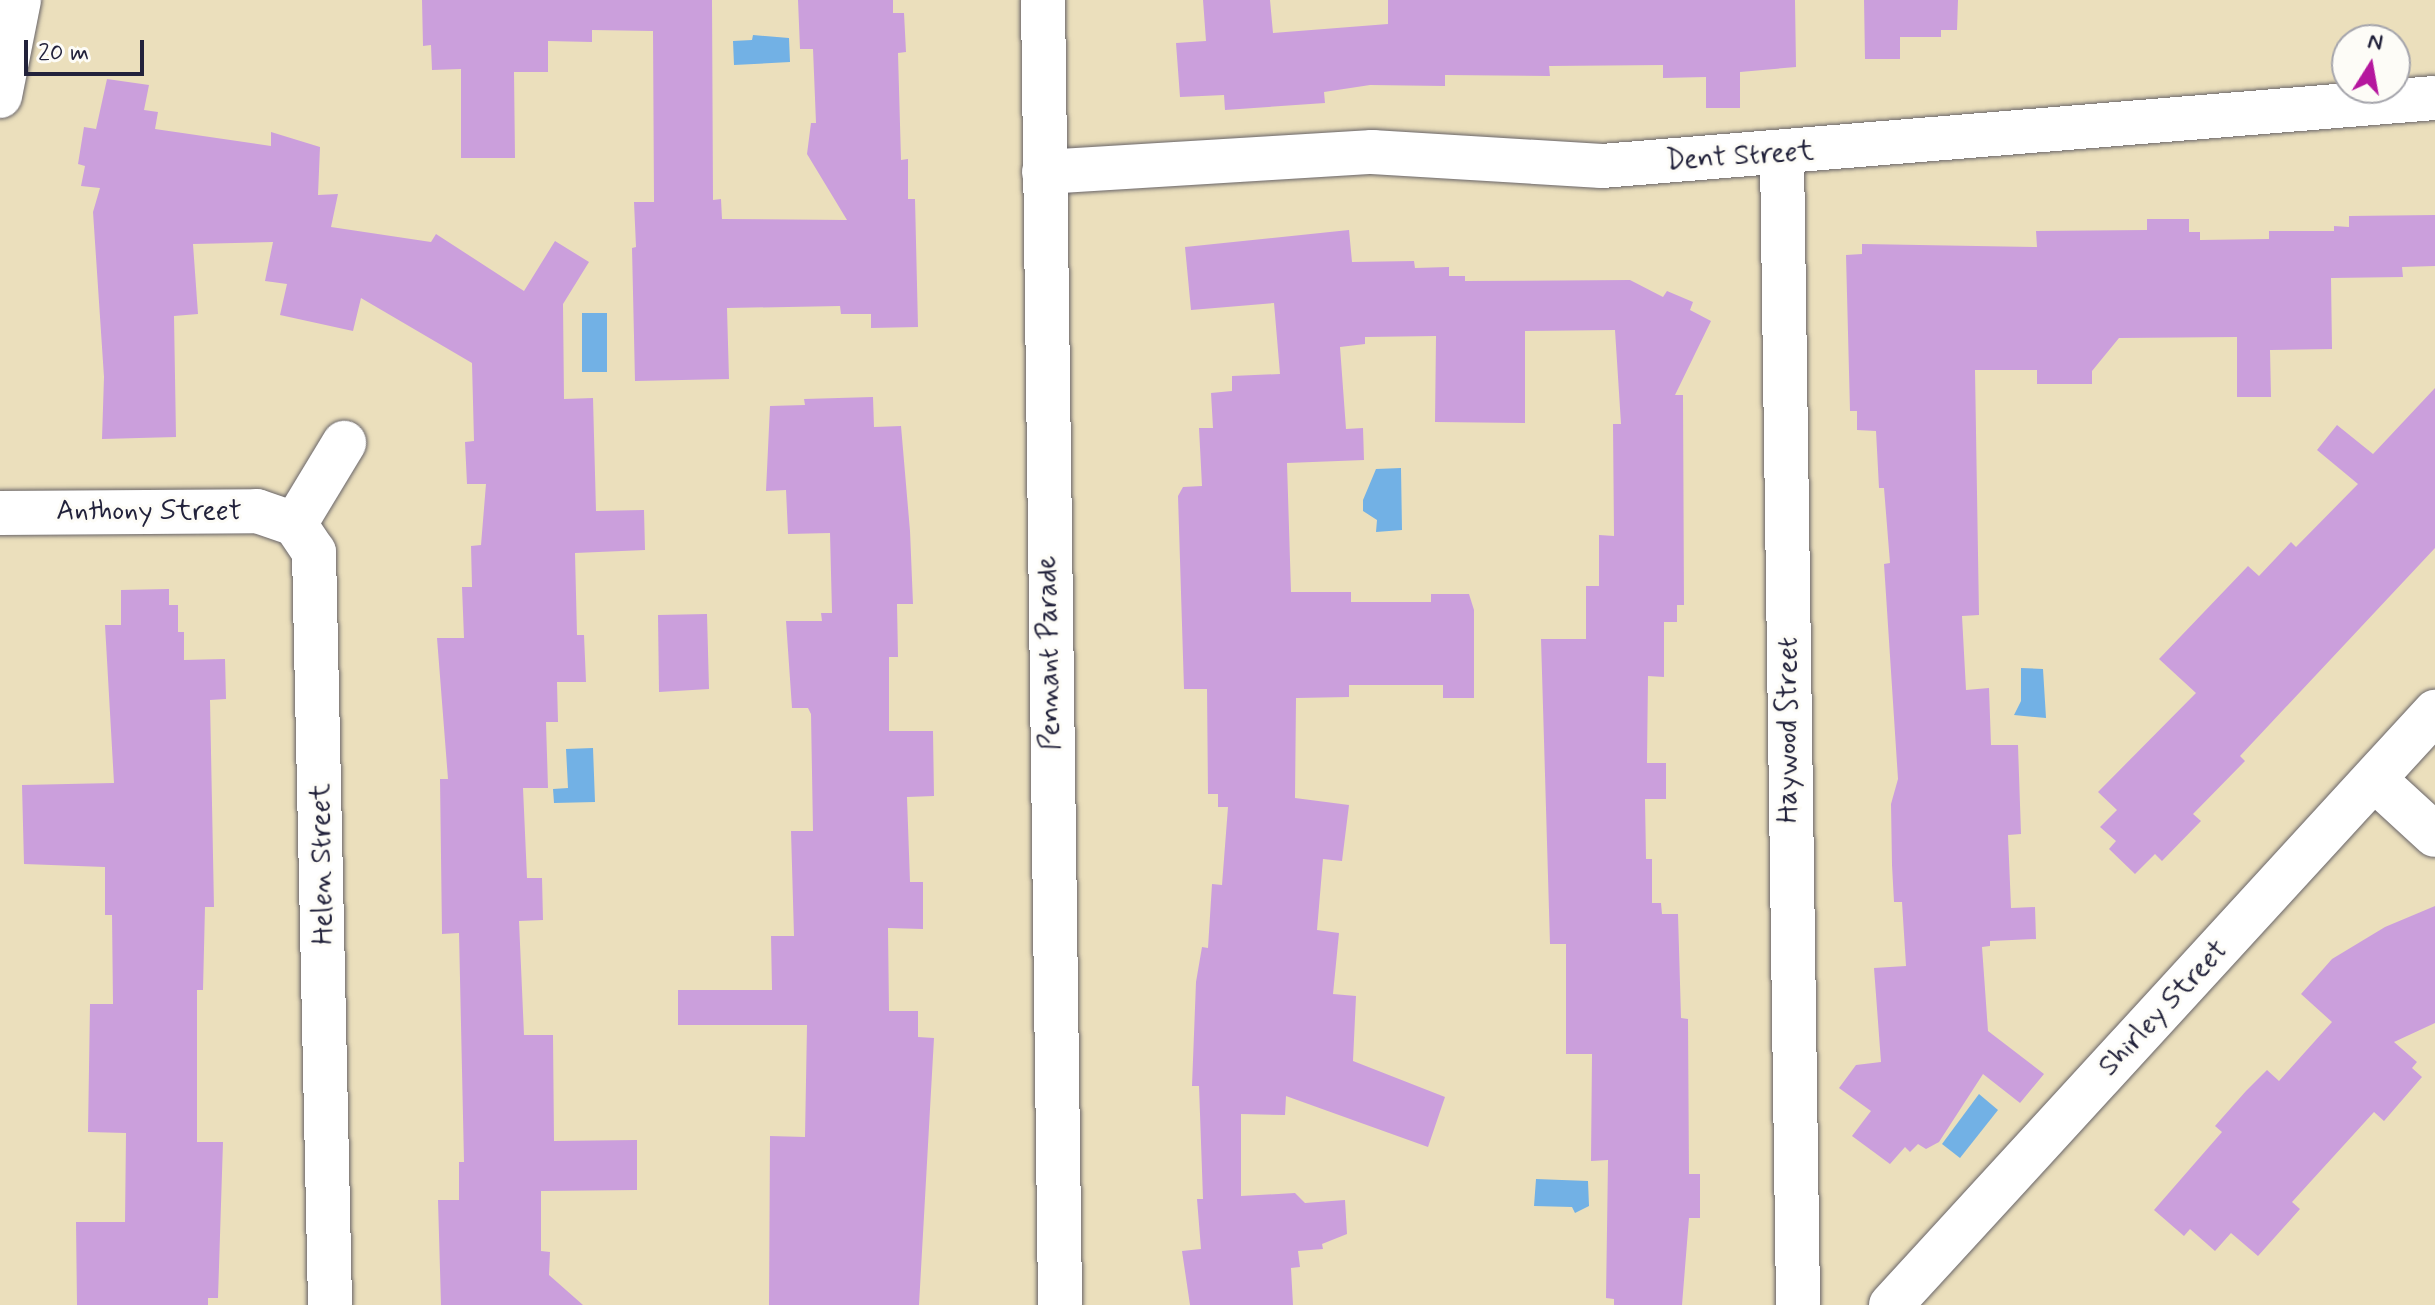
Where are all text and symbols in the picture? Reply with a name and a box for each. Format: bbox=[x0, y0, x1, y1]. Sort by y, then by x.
scale bar bbox=[28, 24, 148, 74]
north arrow bbox=[2331, 24, 2411, 104]
text: N bbox=[2365, 27, 2385, 58]
text: 20 m bbox=[38, 38, 89, 69]
street label: Dent Street bbox=[1665, 135, 1815, 179]
street label: Anthony Street bbox=[57, 495, 241, 529]
street label: Pennant Parade bbox=[1032, 557, 1068, 749]
street label: Haywood Street bbox=[1772, 634, 1806, 826]
street label: Helen Street bbox=[305, 783, 341, 945]
street label: Shirley Street bbox=[2093, 935, 2235, 1083]

